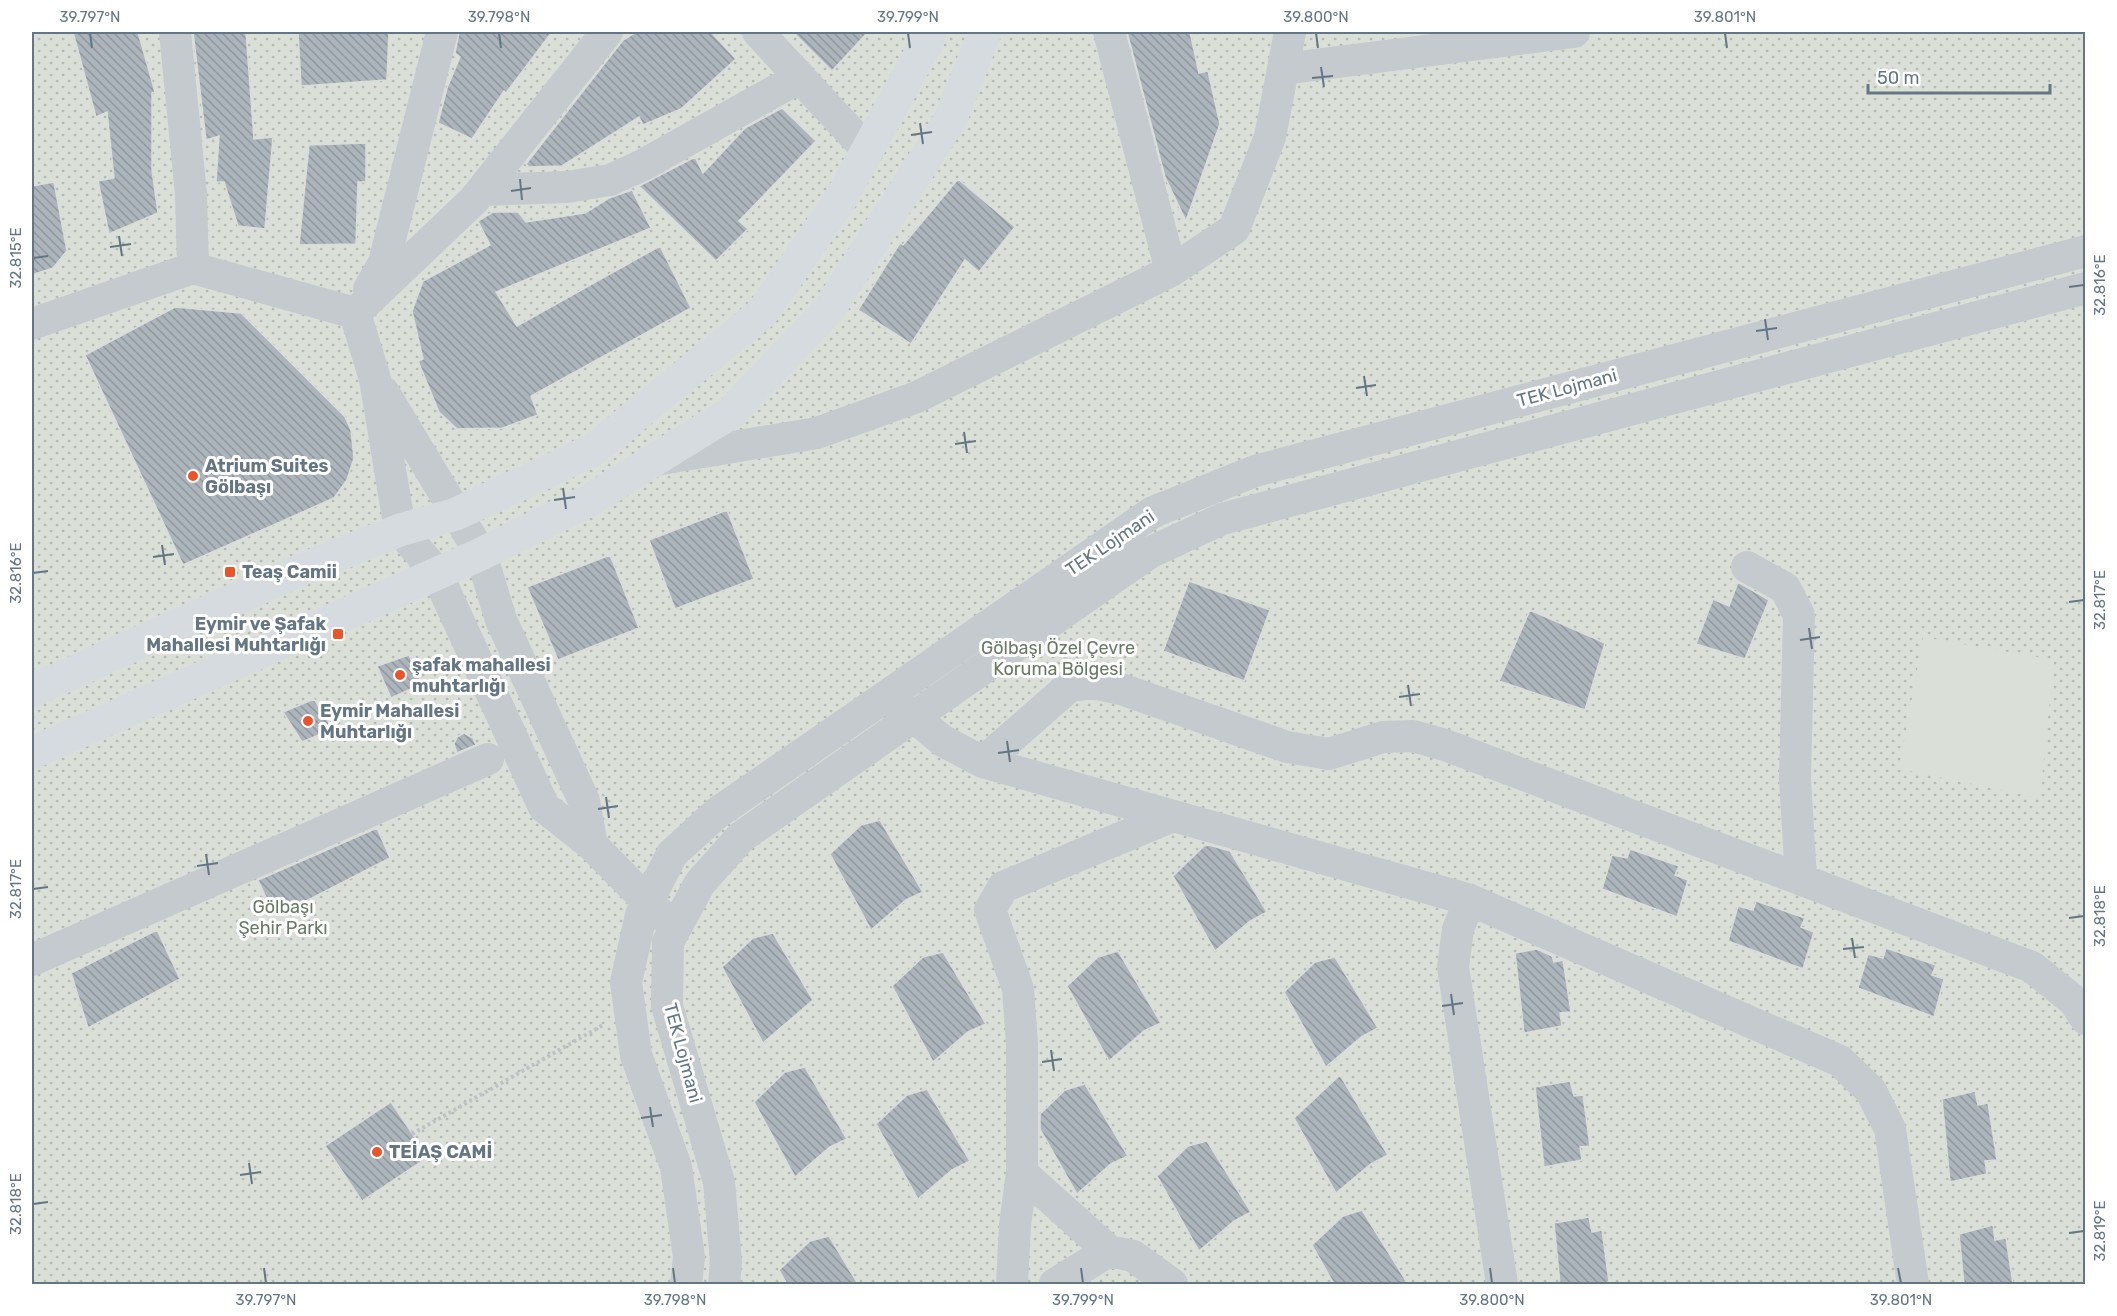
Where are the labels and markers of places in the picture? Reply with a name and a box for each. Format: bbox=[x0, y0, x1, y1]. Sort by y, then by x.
place label: Atrium Suites Gölbaşı bbox=[205, 455, 329, 498]
marker: Atrium Suites Gölbaşı bbox=[186, 469, 200, 483]
place label: Teaş Camii bbox=[242, 561, 337, 583]
marker: Teaş Camii bbox=[223, 565, 237, 579]
place label: Eymir ve Şafak Mahallesi Muhtarlığı bbox=[146, 613, 326, 656]
marker: Eymir ve Şafak Mahallesi Muhtarlığı bbox=[331, 627, 345, 641]
place label: şafak mahallesi muhtarlığı bbox=[412, 654, 551, 697]
marker: şafak mahallesi muhtarlığı bbox=[393, 668, 407, 682]
place label: Eymir Mahallesi Muhtarlığı bbox=[320, 700, 459, 743]
marker: Eymir Mahallesi Muhtarlığı bbox=[301, 714, 315, 728]
place label: TEİAŞ CAMİ bbox=[389, 1141, 492, 1163]
marker: TEİAŞ CAMİ bbox=[370, 1145, 384, 1159]

